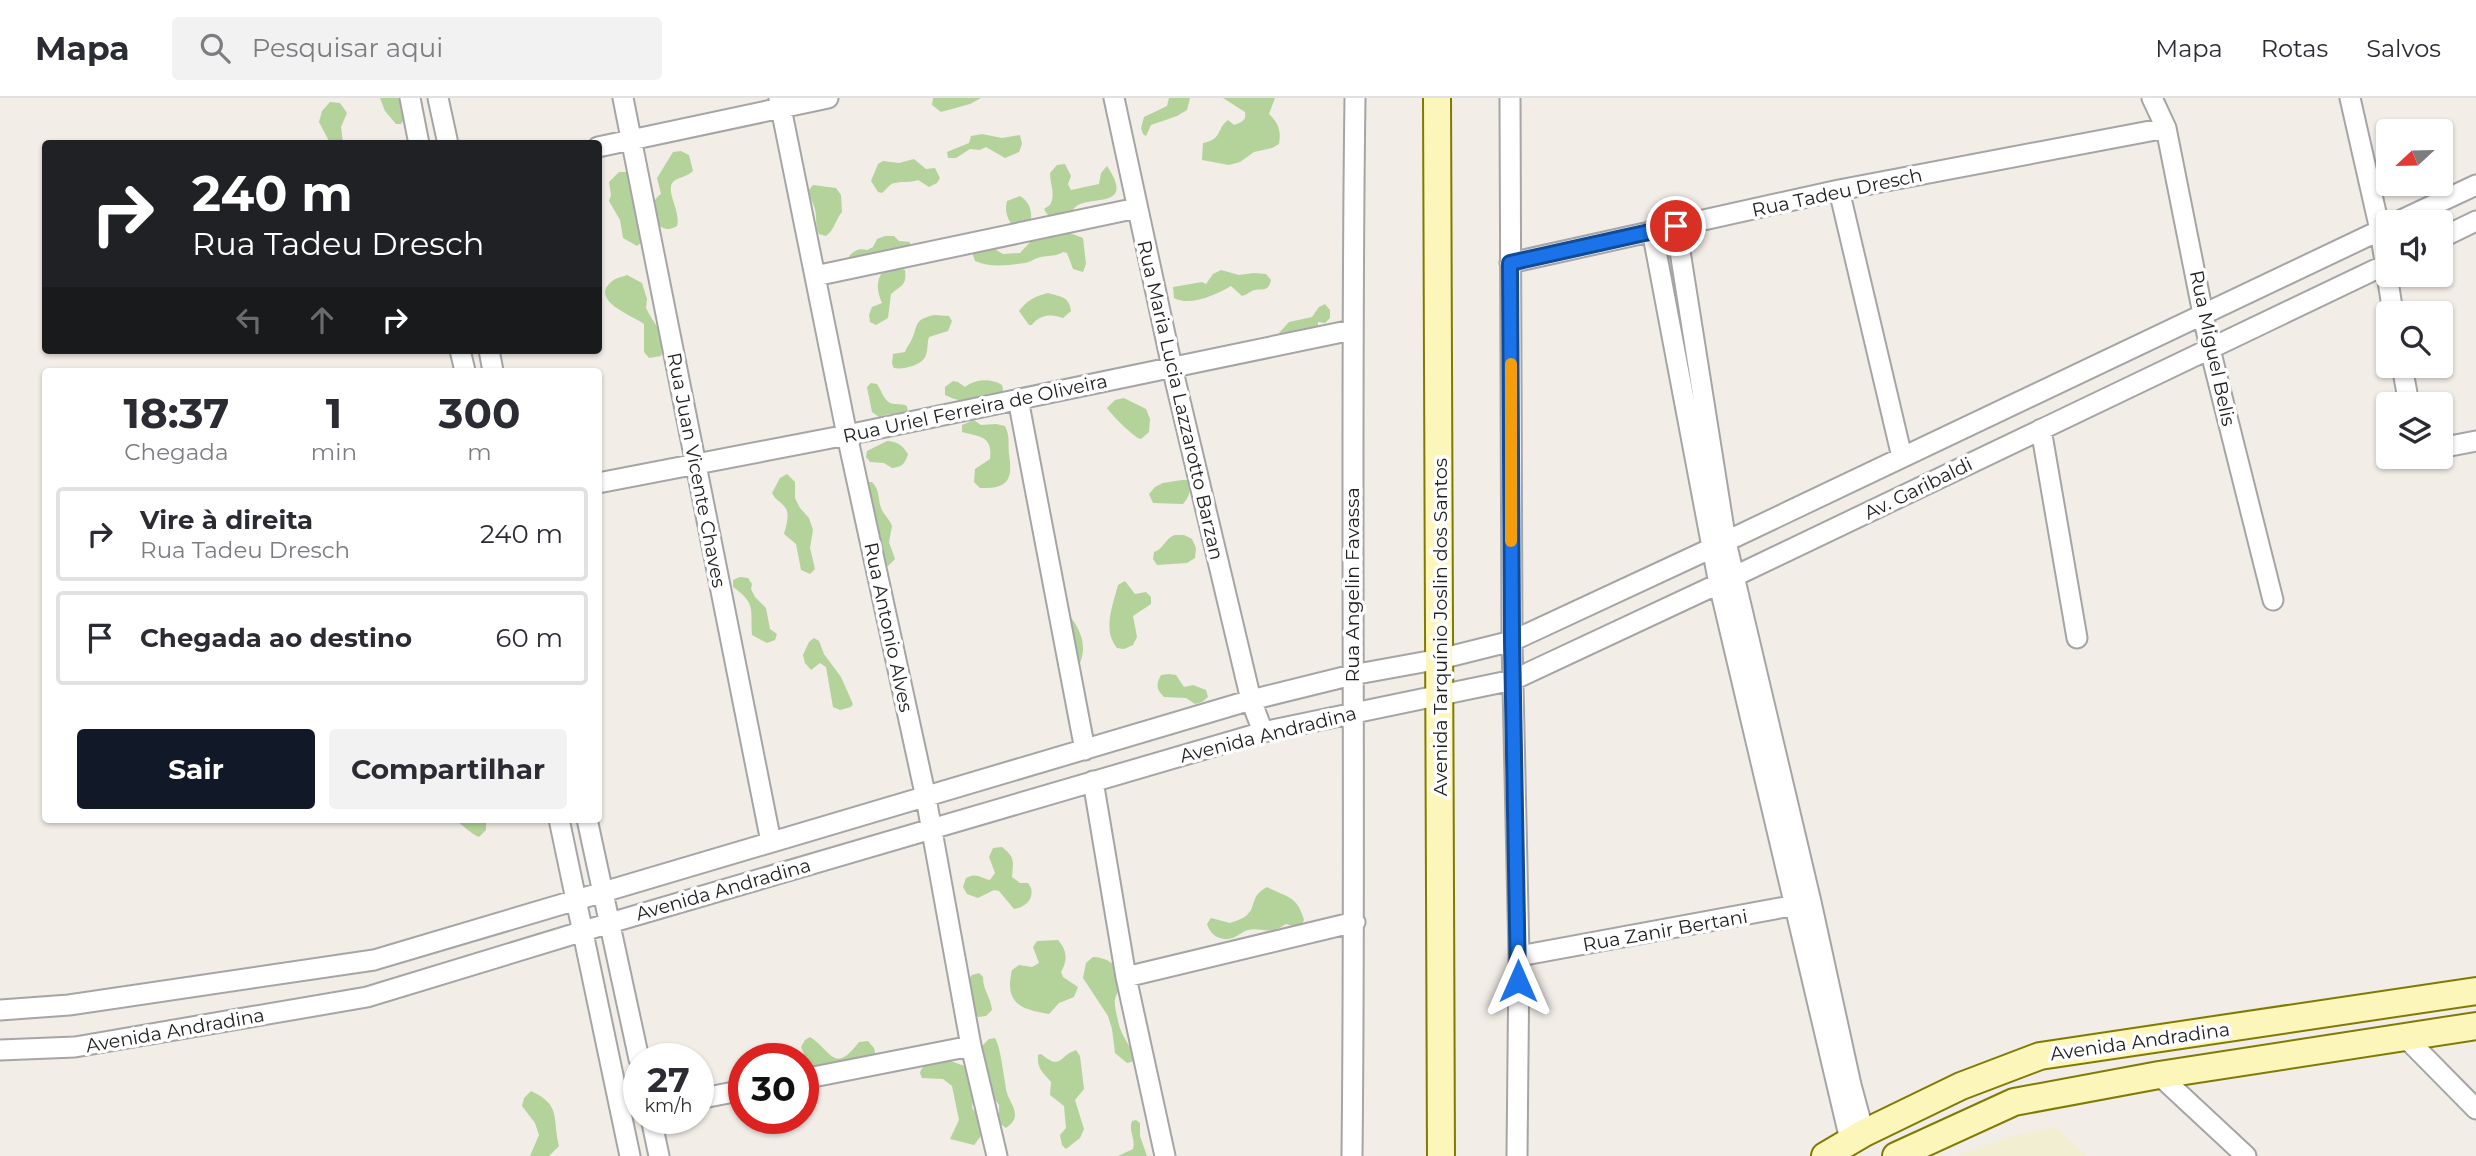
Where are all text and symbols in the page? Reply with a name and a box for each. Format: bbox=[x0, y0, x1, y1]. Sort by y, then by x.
search box bbox=[172, 17, 662, 80]
text: Mapa bbox=[35, 28, 130, 68]
icon: search bbox=[196, 29, 234, 67]
text: Pesquisar aqui bbox=[252, 32, 443, 64]
text: Mapa bbox=[2155, 34, 2223, 63]
text: Rotas bbox=[2261, 34, 2328, 63]
text: Salvos bbox=[2366, 34, 2441, 63]
north arrow bbox=[2376, 119, 2454, 196]
map controls bbox=[2376, 119, 2453, 469]
street label: Rua Tadeu Dresch bbox=[1750, 163, 1924, 222]
text: 240 m bbox=[192, 164, 353, 223]
icon: right bbox=[77, 168, 168, 259]
pin bbox=[1646, 196, 1706, 256]
icon: arrive bbox=[1657, 207, 1695, 245]
button: sound bbox=[2376, 210, 2453, 287]
text: Rua Tadeu Dresch bbox=[192, 224, 484, 263]
street label: Rua Maria Lucia Lazzarotto Barzan bbox=[1132, 238, 1229, 562]
street label: Rua Miguel Belis bbox=[2185, 268, 2240, 428]
icon: left bbox=[230, 301, 268, 339]
icon: ahead bbox=[303, 301, 341, 339]
icon: right bbox=[376, 301, 414, 339]
button: search bbox=[2376, 301, 2453, 378]
street label: Rua Juan Vicente Chaves bbox=[662, 351, 731, 590]
street label: Rua Uriel Ferreira de Oliveira bbox=[841, 369, 1109, 448]
text: 18:37 bbox=[124, 387, 229, 439]
text: 1 bbox=[326, 387, 342, 439]
text: 300 bbox=[439, 387, 520, 439]
button: layers bbox=[2376, 392, 2453, 469]
text: Chegada bbox=[124, 438, 229, 466]
text: min bbox=[311, 438, 357, 466]
text: m bbox=[467, 438, 492, 466]
street label: Av. Garibaldi bbox=[1860, 452, 1976, 525]
street label: Avenida Tarquínio Joslin dos Santos bbox=[1429, 458, 1452, 796]
street label: Rua Angelin Favassa bbox=[1341, 487, 1364, 683]
text: Vire à direita bbox=[140, 504, 313, 536]
icon: right bbox=[81, 515, 119, 553]
text: 240 m bbox=[480, 518, 563, 550]
text: Rua Tadeu Dresch bbox=[140, 536, 350, 564]
street label: Rua Antonio Alves bbox=[859, 540, 918, 714]
icon: arrive bbox=[81, 619, 119, 657]
text: Chegada ao destino bbox=[140, 622, 412, 654]
text: 60 m bbox=[496, 622, 563, 654]
street label: Avenida Andradina bbox=[1177, 701, 1359, 768]
button: Sair bbox=[77, 729, 315, 809]
button: Compartilhar bbox=[329, 729, 567, 809]
street label: Avenida Andradina bbox=[633, 853, 813, 925]
street label: Rua Zanir Bertani bbox=[1581, 905, 1749, 956]
position arrow bbox=[1481, 944, 1555, 1018]
street label: Avenida Andradina bbox=[84, 1003, 266, 1058]
street label: Avenida Andradina bbox=[2049, 1018, 2231, 1065]
speed limit sign: 30 bbox=[728, 1043, 819, 1134]
text: 27 bbox=[647, 1058, 690, 1101]
text: km/h bbox=[644, 1095, 693, 1117]

